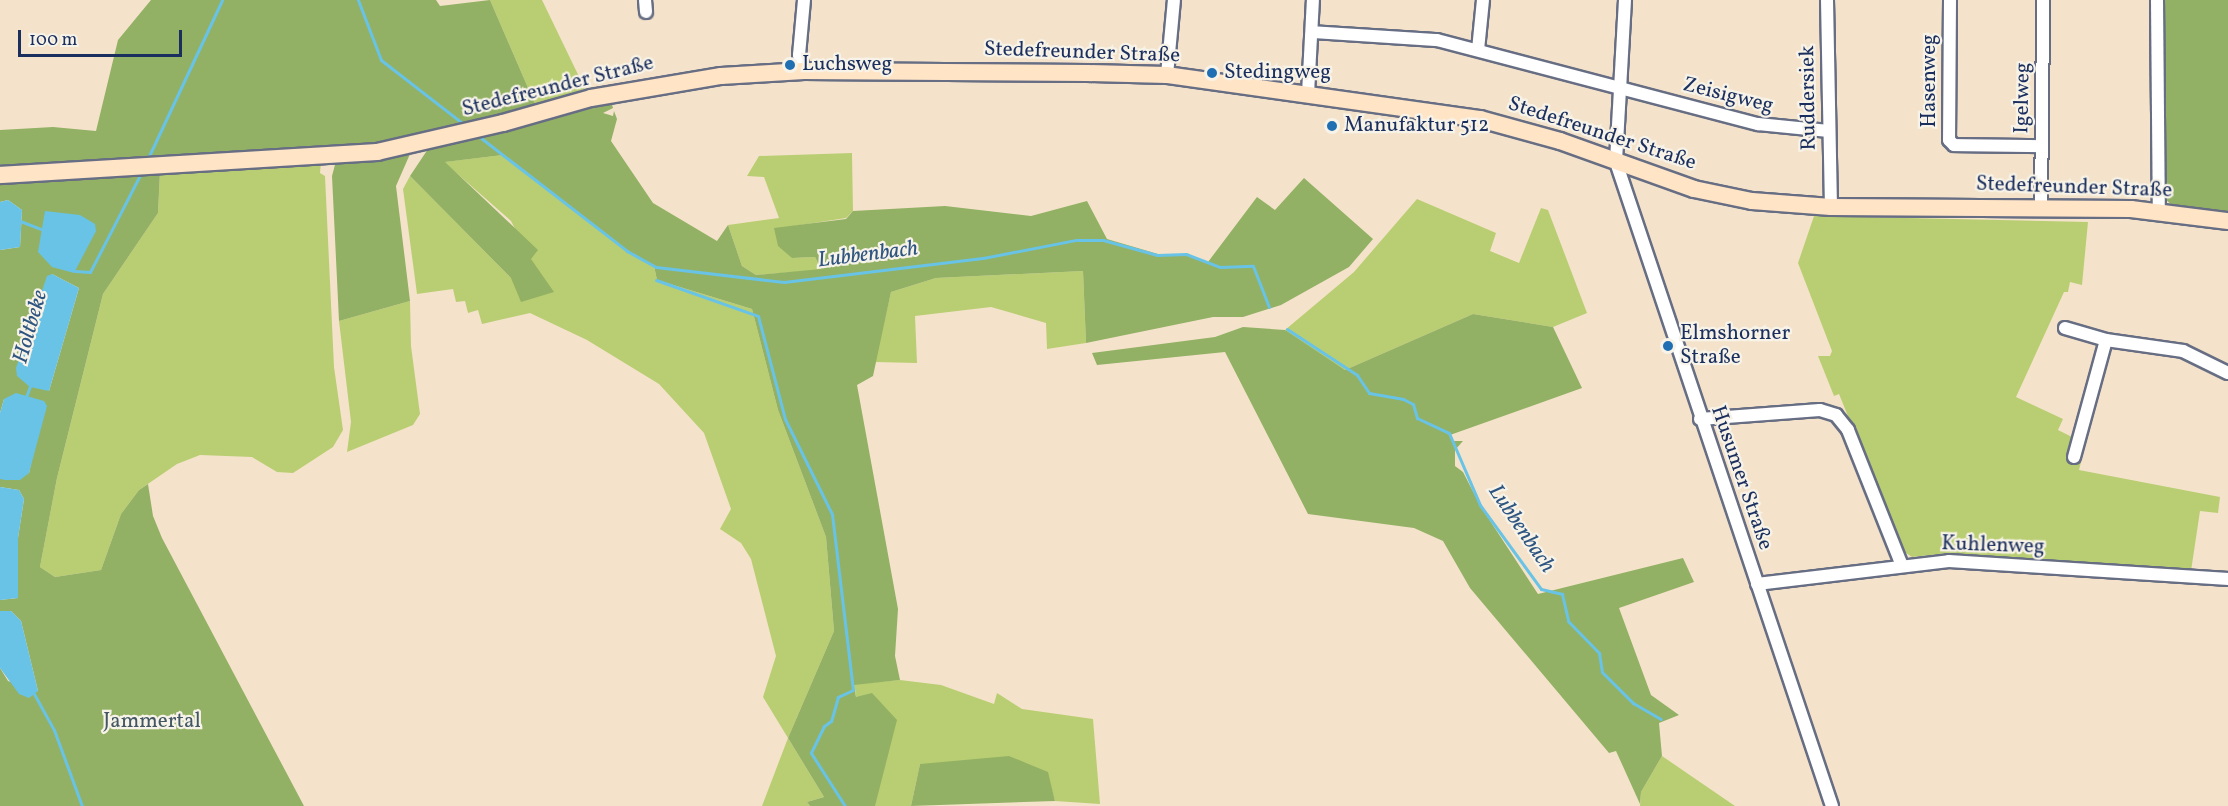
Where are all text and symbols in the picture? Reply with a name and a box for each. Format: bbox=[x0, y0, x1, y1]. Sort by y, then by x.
scale bar bbox=[21, 18, 184, 56]
text: 100 m bbox=[29, 28, 78, 53]
street label: Hasenweg bbox=[1917, 34, 1943, 128]
street label: Stedefreunder Straße bbox=[983, 37, 1181, 69]
street label: Ruddersiek bbox=[1795, 45, 1823, 151]
street label: Stedefreunder Straße bbox=[460, 51, 656, 123]
place label: Luchsweg bbox=[802, 52, 892, 78]
marker: Luchsweg bbox=[783, 58, 797, 72]
place label: Stedingweg bbox=[1224, 60, 1331, 86]
street label: Igelweg bbox=[2010, 62, 2036, 134]
marker: Stedingweg bbox=[1205, 66, 1219, 80]
street label: Zeisigweg bbox=[1680, 73, 1776, 119]
street label: Stedefreunder Straße bbox=[1505, 92, 1699, 176]
place label: Manufaktur 512 bbox=[1344, 113, 1489, 139]
marker: Manufaktur 512 bbox=[1325, 119, 1339, 133]
street label: Stedefreunder Straße bbox=[1975, 172, 2173, 204]
water label: Lubbenbach bbox=[816, 236, 920, 274]
water label: Holtbeke bbox=[8, 287, 54, 367]
place label: Elmshorner Straße bbox=[1680, 321, 1790, 371]
marker: Elmshorner Straße bbox=[1661, 339, 1675, 353]
street label: Husumer Straße bbox=[1705, 403, 1777, 553]
water label: Lubbenbach bbox=[1482, 480, 1560, 578]
street label: Kuhlenweg bbox=[1941, 532, 2045, 560]
park label: Jammertal bbox=[103, 709, 201, 735]

